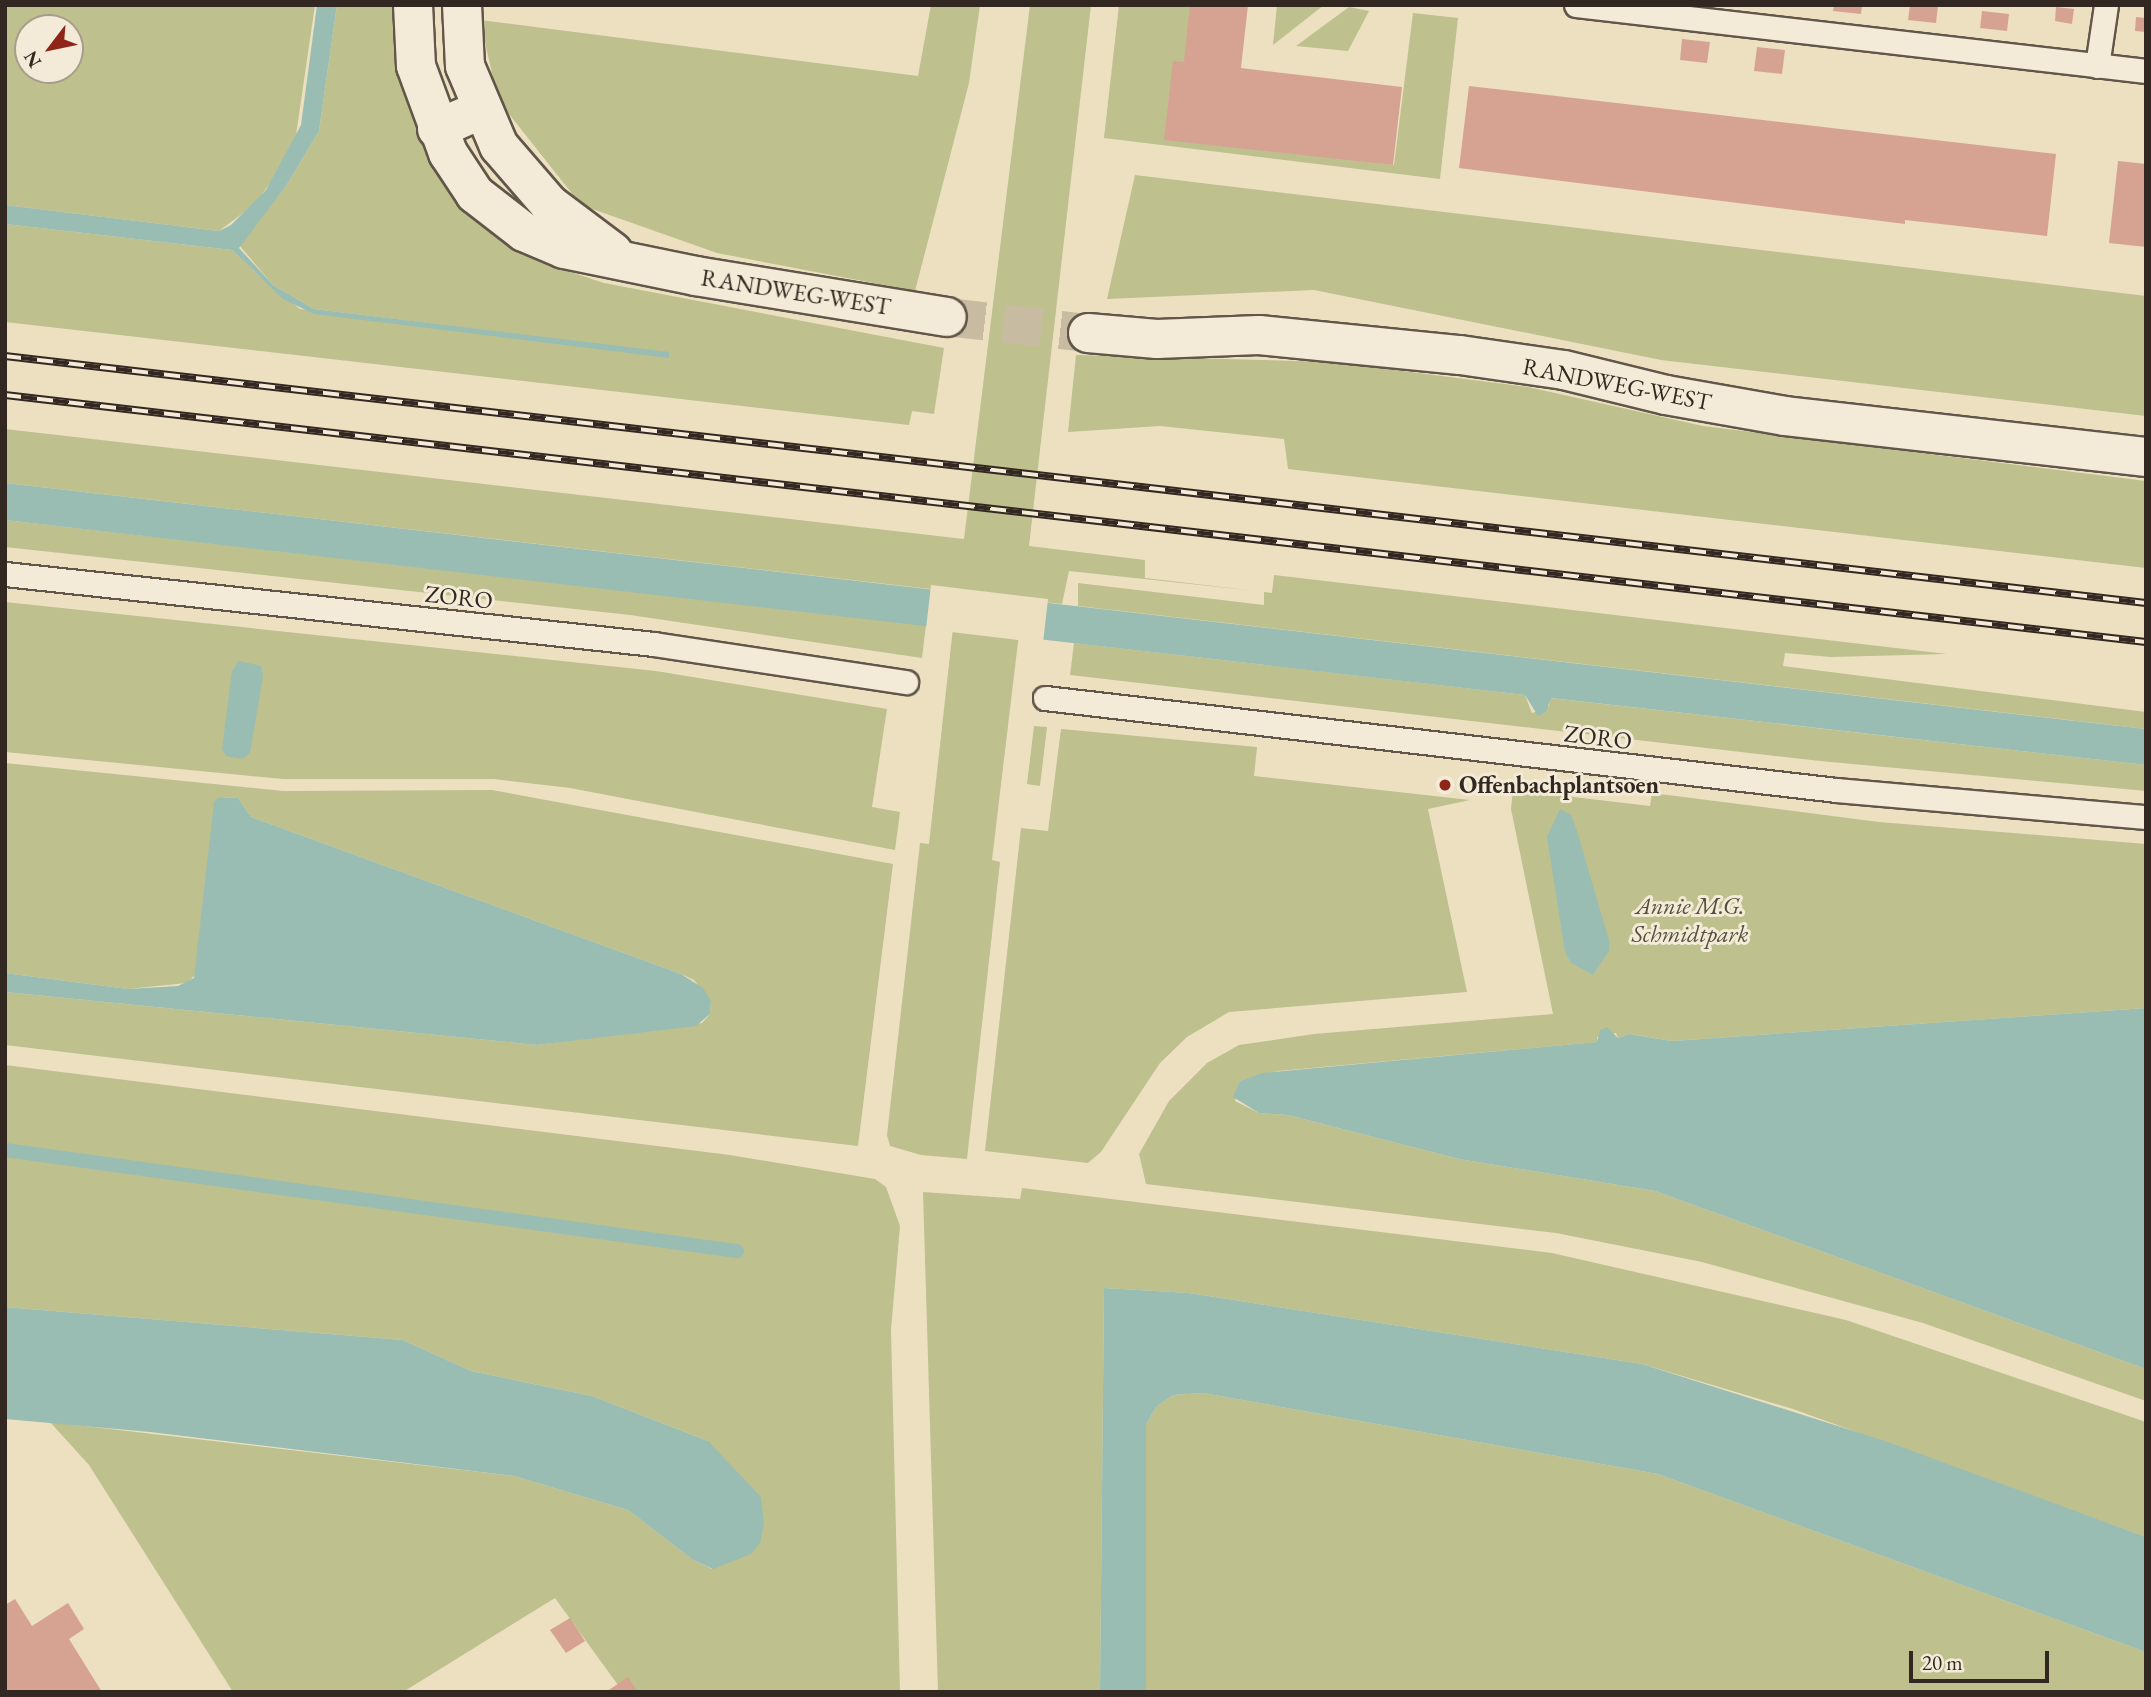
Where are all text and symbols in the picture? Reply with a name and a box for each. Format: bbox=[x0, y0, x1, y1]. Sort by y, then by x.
north arrow bbox=[14, 14, 84, 84]
text: N bbox=[18, 46, 47, 72]
street label: RANDWEG-WEST bbox=[699, 263, 893, 321]
street label: RANDWEG-WEST bbox=[1520, 352, 1714, 416]
street label: ZORO bbox=[424, 579, 494, 615]
street label: ZORO bbox=[1562, 719, 1634, 755]
place label: Offenbachplantsoen bbox=[1459, 771, 1659, 799]
marker: Offenbachplantsoen bbox=[1437, 777, 1453, 793]
park label: Annie M.G. Schmidtpark bbox=[1632, 892, 1748, 948]
scale bar bbox=[1913, 1638, 2053, 1682]
text: 20 m bbox=[1922, 1649, 1963, 1676]

